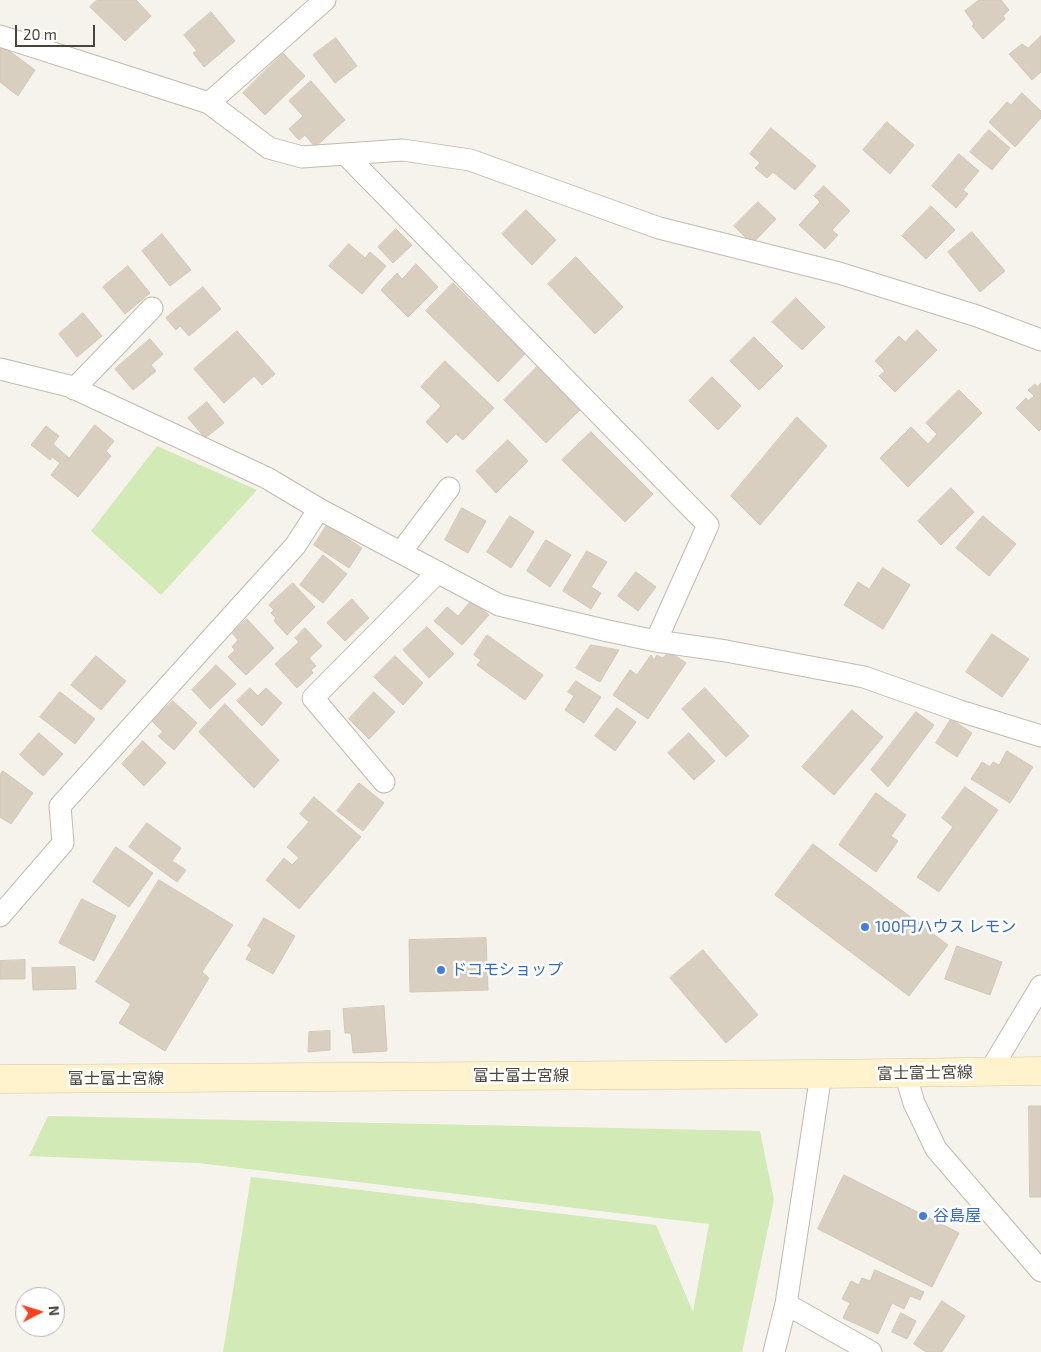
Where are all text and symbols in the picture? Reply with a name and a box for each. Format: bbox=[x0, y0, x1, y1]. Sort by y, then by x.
scale bar bbox=[18, 15, 98, 47]
text: 20 m bbox=[23, 25, 57, 43]
place label: 100円ハウス レモン bbox=[875, 917, 1016, 937]
marker: 100円ハウス レモン bbox=[859, 921, 871, 933]
place label: ドコモショップ bbox=[451, 960, 563, 980]
marker: ドコモショップ bbox=[435, 964, 447, 976]
street label: 富士富士宮線 bbox=[877, 1063, 973, 1083]
street label: 富士富士宮線 bbox=[473, 1066, 569, 1086]
street label: 富士富士宮線 bbox=[68, 1069, 164, 1089]
place label: 谷島屋 bbox=[933, 1206, 981, 1226]
marker: 谷島屋 bbox=[917, 1210, 929, 1222]
north arrow bbox=[15, 1287, 65, 1337]
text: N bbox=[46, 1305, 63, 1317]

